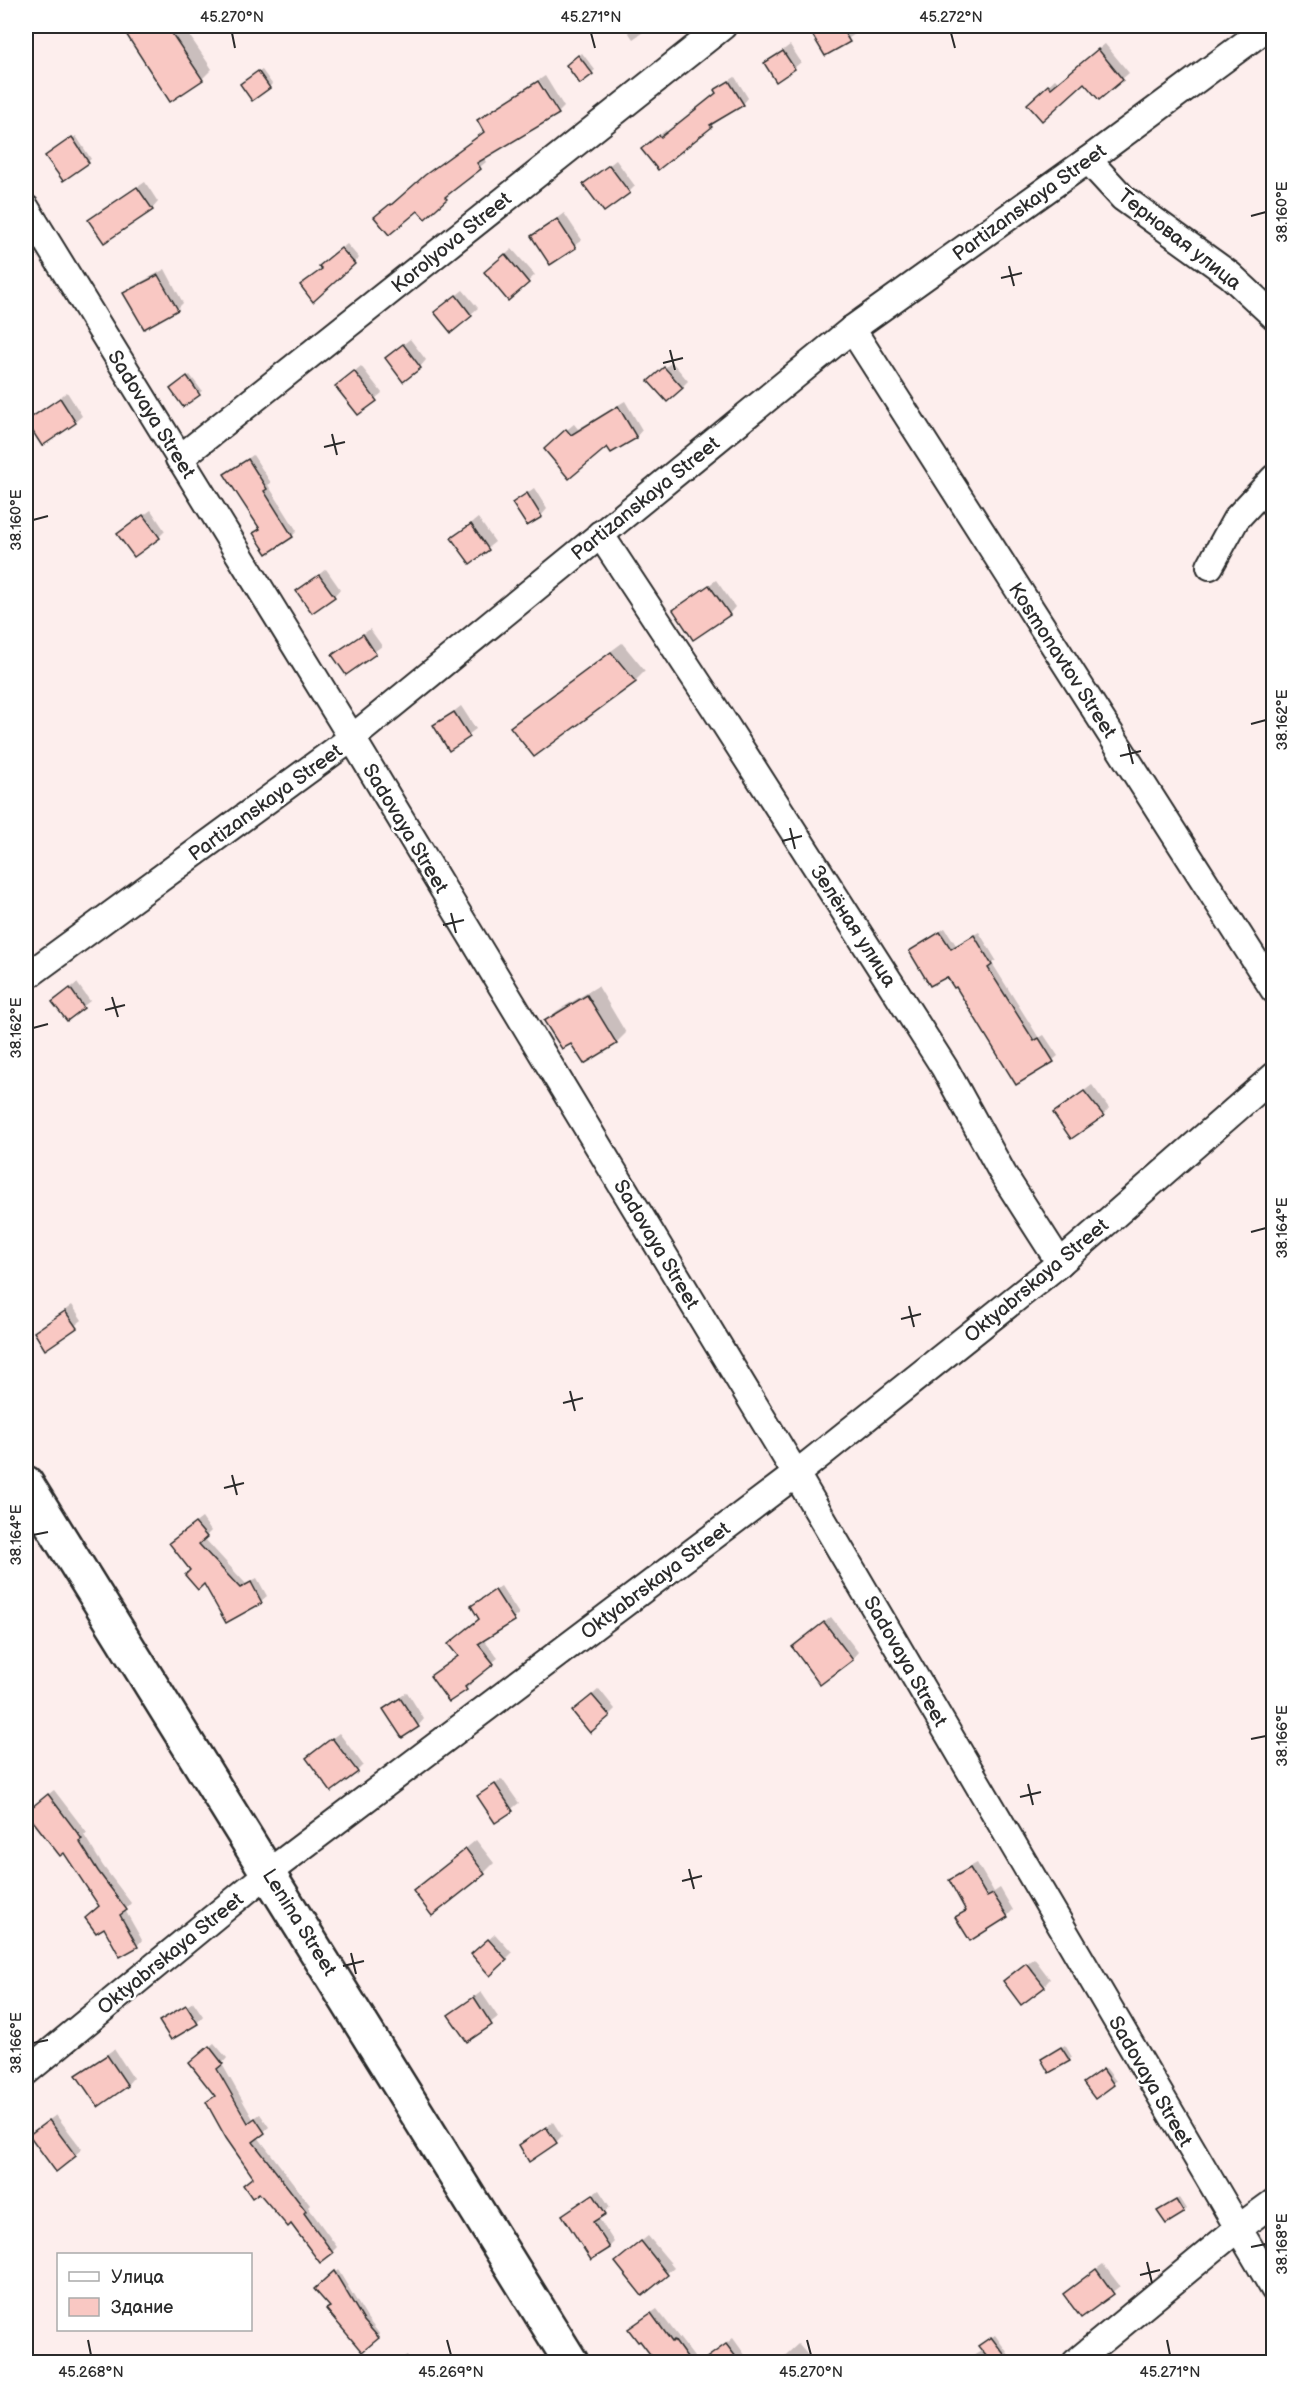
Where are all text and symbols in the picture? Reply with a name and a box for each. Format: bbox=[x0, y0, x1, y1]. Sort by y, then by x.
text: 45.270°N bbox=[200, 8, 264, 27]
text: 45.271°N bbox=[561, 8, 621, 27]
text: 45.272°N bbox=[919, 8, 983, 27]
street label: Partizanskaya Street bbox=[948, 139, 1111, 267]
text: 38.160°E bbox=[1273, 181, 1292, 243]
street label: Терновая улица bbox=[1113, 184, 1246, 296]
street label: Korolyova Street bbox=[387, 187, 516, 298]
street label: Sadovaya Street bbox=[102, 346, 200, 483]
street label: Partizanskaya Street bbox=[567, 432, 725, 566]
text: 38.160°E bbox=[7, 489, 26, 551]
street label: Kosmonavtov Street bbox=[1003, 578, 1121, 743]
text: 38.162°E bbox=[1273, 689, 1292, 751]
street label: Partizanskaya Street bbox=[184, 739, 347, 867]
street label: Sadovaya Street bbox=[357, 760, 453, 898]
street label: Зелёная улица bbox=[805, 861, 902, 992]
text: 38.162°E bbox=[7, 997, 26, 1059]
street label: Sadovaya Street bbox=[608, 1176, 704, 1314]
text: 38.164°E bbox=[1273, 1197, 1292, 1259]
street label: Oktyabrskaya Street bbox=[960, 1214, 1113, 1348]
text: 38.164°E bbox=[7, 1504, 26, 1566]
street label: Oktyabrskaya Street bbox=[576, 1517, 735, 1645]
street label: Sadovaya Street bbox=[858, 1592, 952, 1731]
text: 38.166°E bbox=[1273, 1705, 1292, 1767]
street label: Lenina Street bbox=[257, 1865, 341, 1980]
street label: Oktyabrskaya Street bbox=[93, 1888, 248, 2020]
text: 38.166°E bbox=[7, 2012, 26, 2074]
street label: Sadovaya Street bbox=[1103, 2012, 1197, 2151]
text: 38.168°E bbox=[1273, 2213, 1292, 2275]
legend bbox=[57, 2253, 252, 2331]
text: Улица bbox=[111, 2267, 165, 2288]
text: Здание bbox=[111, 2297, 173, 2318]
text: 45.268°N bbox=[58, 2363, 124, 2382]
text: 45.269°N bbox=[418, 2363, 484, 2382]
text: 45.270°N bbox=[779, 2363, 843, 2382]
text: 45.271°N bbox=[1140, 2363, 1200, 2382]

